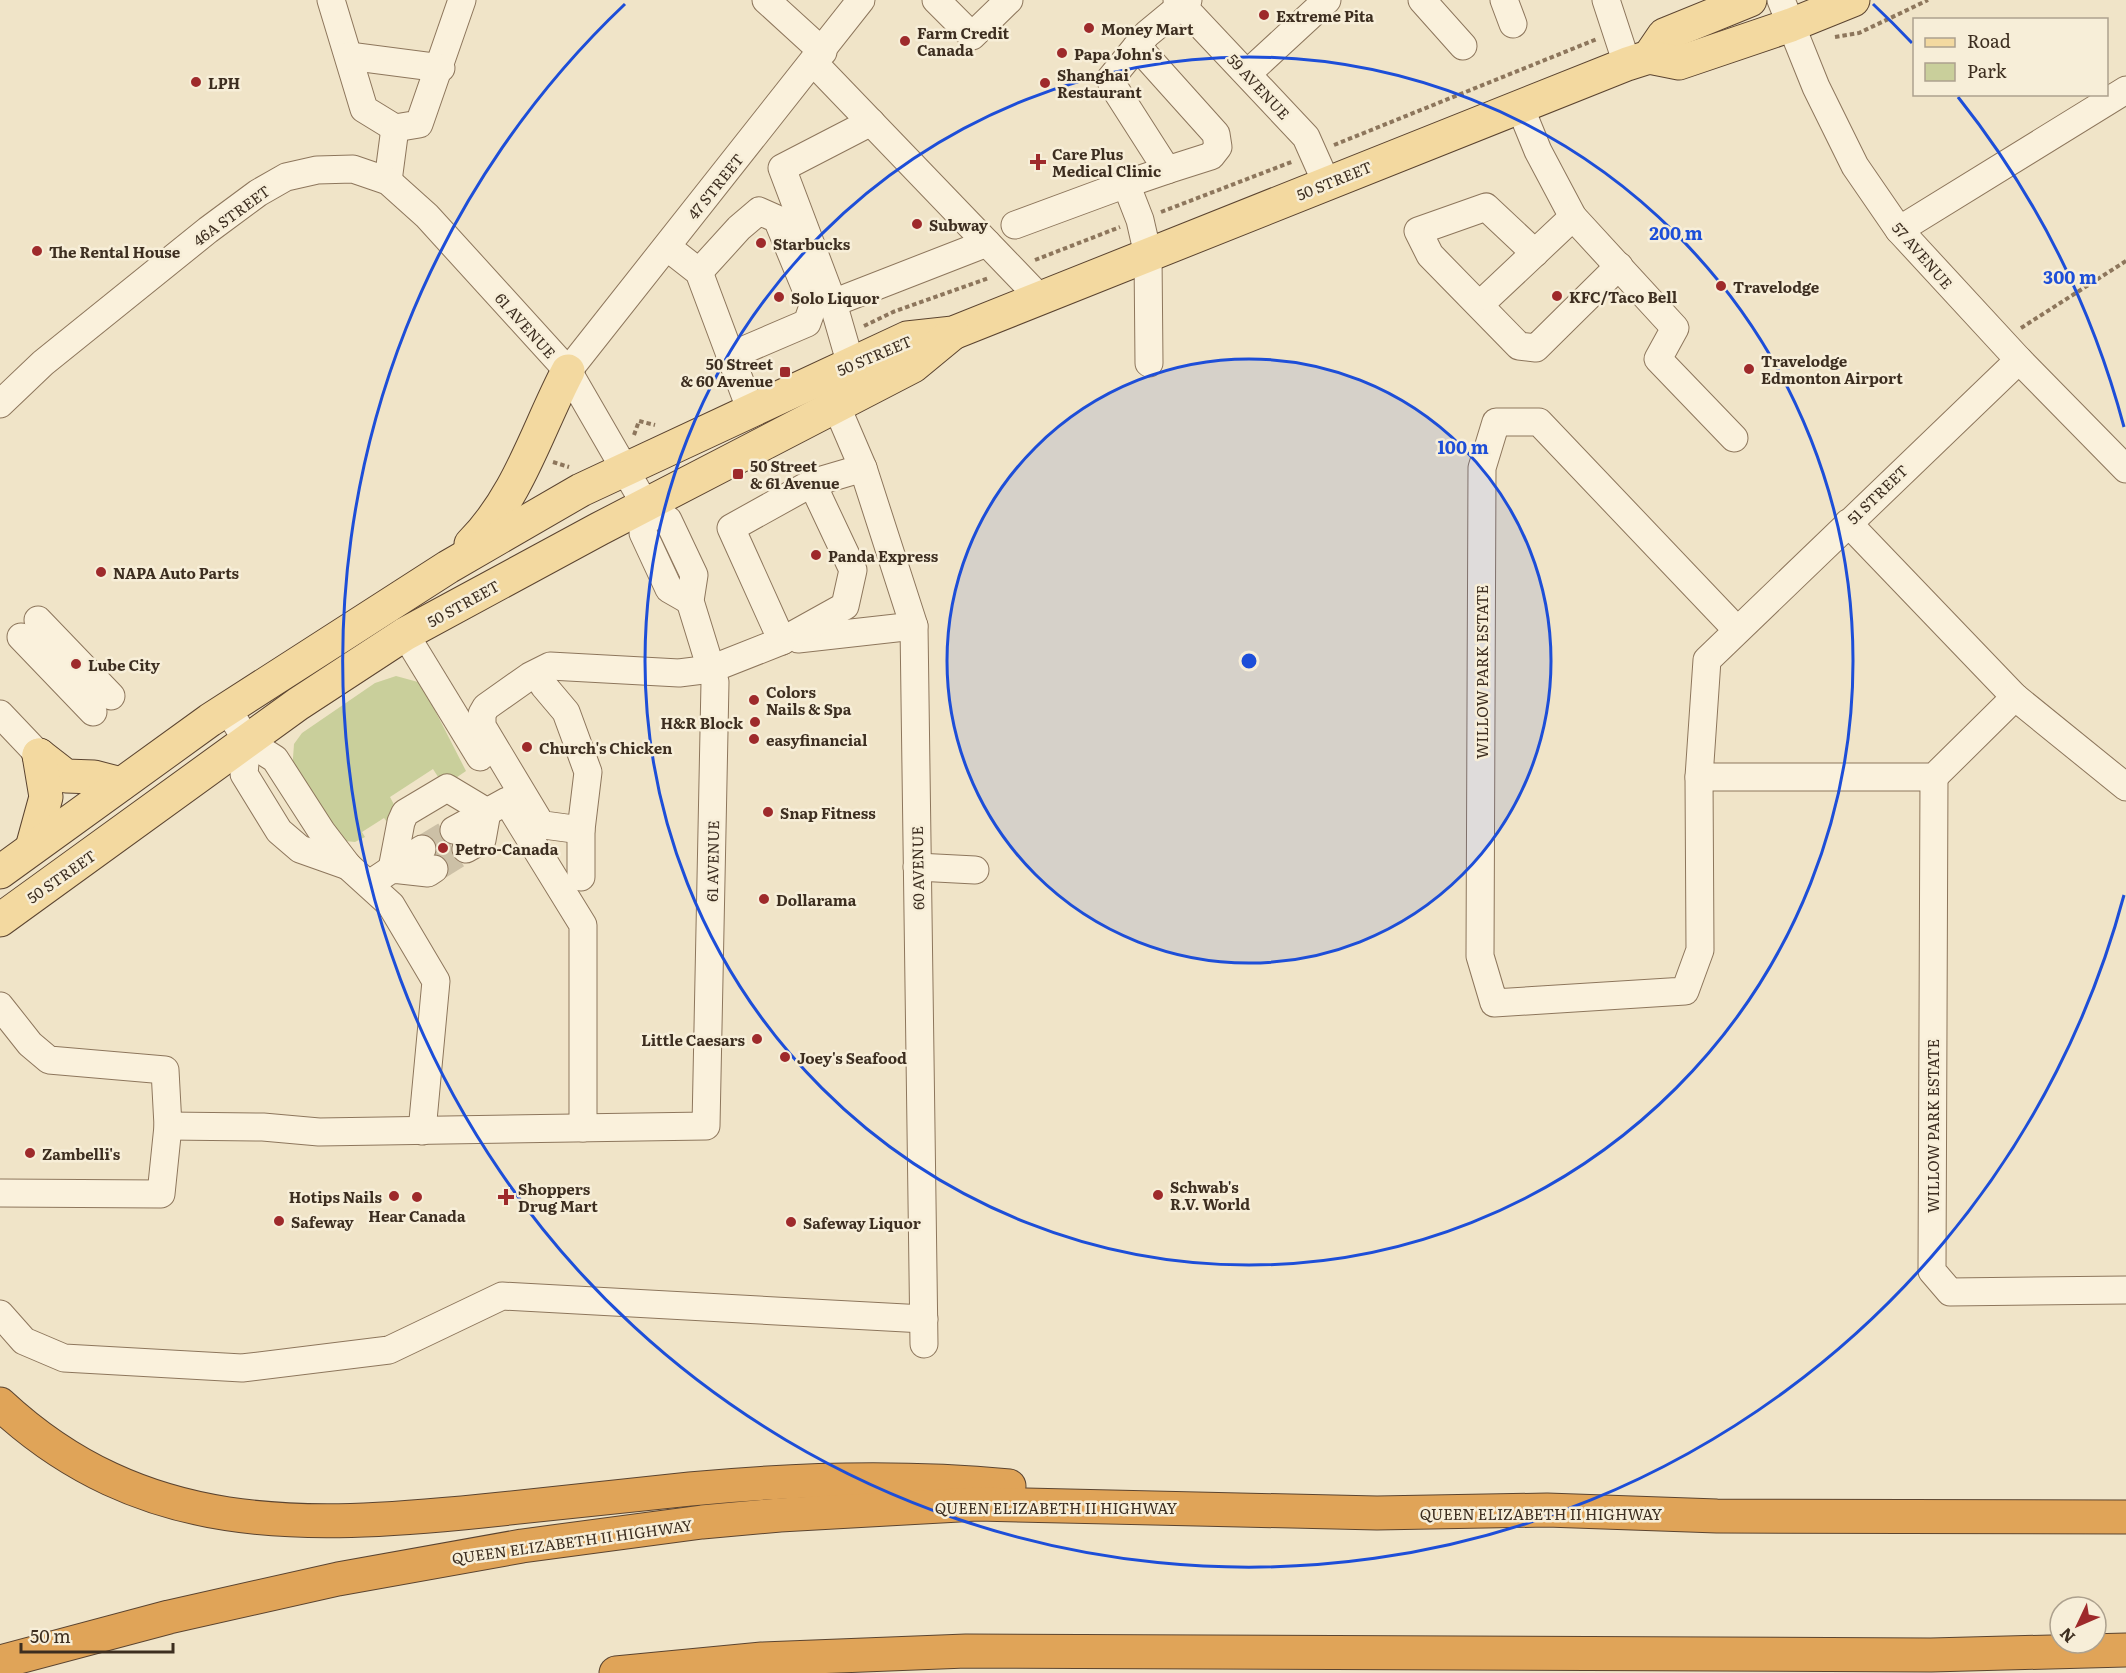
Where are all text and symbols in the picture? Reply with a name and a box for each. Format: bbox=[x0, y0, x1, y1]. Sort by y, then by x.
place label: Extreme Pita bbox=[1276, 4, 1374, 27]
marker: Extreme Pita bbox=[1257, 8, 1271, 22]
place label: Money Mart bbox=[1101, 17, 1194, 40]
legend bbox=[1913, 18, 2108, 96]
place label: Farm Credit Canada bbox=[917, 21, 1010, 61]
marker: Money Mart bbox=[1082, 21, 1096, 35]
text: Road bbox=[1967, 27, 2011, 54]
marker: Farm Credit Canada bbox=[898, 34, 912, 48]
place label: Papa John's bbox=[1074, 42, 1163, 65]
marker: Papa John's bbox=[1055, 46, 1069, 60]
street label: 59 AVENUE bbox=[1222, 48, 1296, 124]
text: Park bbox=[1967, 57, 2008, 84]
place label: Shanghai Restaurant bbox=[1057, 63, 1142, 103]
place label: LPH bbox=[208, 71, 240, 94]
marker: LPH bbox=[189, 75, 203, 89]
marker: Shanghai Restaurant bbox=[1038, 76, 1052, 90]
place label: Care Plus Medical Clinic bbox=[1052, 142, 1161, 182]
street label: 47 STREET bbox=[681, 148, 749, 224]
marker: Care Plus Medical Clinic bbox=[1029, 153, 1047, 171]
street label: 50 STREET bbox=[1293, 154, 1375, 206]
street label: 46A STREET bbox=[188, 179, 274, 251]
place label: Subway bbox=[929, 213, 989, 236]
street label: 57 AVENUE bbox=[1887, 216, 1959, 294]
marker: Subway bbox=[910, 217, 924, 231]
text: 200 m bbox=[1649, 219, 1703, 246]
place label: Starbucks bbox=[773, 232, 851, 255]
marker: Starbucks bbox=[754, 236, 768, 250]
place label: The Rental House bbox=[49, 240, 181, 263]
marker: The Rental House bbox=[30, 244, 44, 258]
text: 300 m bbox=[2043, 263, 2097, 290]
place label: Travelodge bbox=[1733, 275, 1820, 298]
marker: Travelodge bbox=[1714, 279, 1728, 293]
place label: KFC/Taco Bell bbox=[1569, 285, 1678, 308]
place label: Solo Liquor bbox=[791, 286, 879, 309]
street label: 61 AVENUE bbox=[490, 287, 562, 363]
marker: KFC/Taco Bell bbox=[1550, 289, 1564, 303]
marker: Solo Liquor bbox=[772, 290, 786, 304]
street label: 50 STREET bbox=[833, 329, 915, 381]
place label: Travelodge Edmonton Airport bbox=[1761, 349, 1903, 389]
place label: 50 Street & 60 Avenue bbox=[681, 352, 774, 392]
marker: Travelodge Edmonton Airport bbox=[1742, 362, 1756, 376]
marker: 50 Street & 60 Avenue bbox=[778, 365, 792, 379]
text: 100 m bbox=[1437, 433, 1489, 460]
place label: 50 Street & 61 Avenue bbox=[750, 454, 840, 494]
street label: 51 STREET bbox=[1841, 459, 1913, 529]
marker: 50 Street & 61 Avenue bbox=[731, 467, 745, 481]
place label: Panda Express bbox=[828, 544, 939, 567]
marker: Panda Express bbox=[809, 548, 823, 562]
place label: NAPA Auto Parts bbox=[113, 561, 240, 584]
marker: NAPA Auto Parts bbox=[94, 565, 108, 579]
street label: 50 STREET bbox=[423, 574, 503, 632]
street label: WILLOW PARK ESTATE bbox=[1470, 585, 1493, 759]
centre of rings bbox=[1239, 651, 1259, 671]
place label: Lube City bbox=[88, 653, 161, 676]
marker: Lube City bbox=[69, 657, 83, 671]
place label: Colors Nails & Spa bbox=[766, 680, 852, 720]
marker: Colors Nails & Spa bbox=[747, 693, 761, 707]
place label: H&R Block bbox=[660, 711, 744, 734]
marker: H&R Block bbox=[748, 715, 762, 729]
place label: easyfinancial bbox=[766, 728, 868, 751]
marker: easyfinancial bbox=[747, 732, 761, 746]
place label: Church's Chicken bbox=[539, 736, 673, 759]
marker: Church's Chicken bbox=[520, 740, 534, 754]
place label: Snap Fitness bbox=[780, 801, 876, 824]
marker: Snap Fitness bbox=[761, 805, 775, 819]
street label: 61 AVENUE bbox=[700, 820, 724, 902]
street label: 60 AVENUE bbox=[905, 826, 929, 910]
place label: Petro-Canada bbox=[455, 837, 559, 860]
marker: Petro-Canada bbox=[436, 841, 450, 855]
street label: 50 STREET bbox=[22, 844, 100, 908]
place label: Dollarama bbox=[776, 888, 857, 911]
marker: Dollarama bbox=[757, 892, 771, 906]
place label: Little Caesars bbox=[641, 1028, 746, 1051]
marker: Little Caesars bbox=[750, 1032, 764, 1046]
street label: WILLOW PARK ESTATE bbox=[1921, 1039, 1944, 1213]
place label: Joey's Seafood bbox=[797, 1046, 907, 1069]
marker: Joey's Seafood bbox=[778, 1050, 792, 1064]
place label: Zambelli's bbox=[42, 1142, 121, 1165]
marker: Zambelli's bbox=[23, 1146, 37, 1160]
place label: Schwab's R.V. World bbox=[1170, 1175, 1250, 1215]
place label: Shoppers Drug Mart bbox=[518, 1177, 598, 1217]
place label: Hotips Nails bbox=[289, 1185, 383, 1208]
marker: Schwab's R.V. World bbox=[1151, 1188, 1165, 1202]
marker: Hotips Nails bbox=[387, 1189, 401, 1203]
marker: Hear Canada bbox=[410, 1190, 424, 1204]
marker: Shoppers Drug Mart bbox=[499, 1190, 513, 1204]
place label: Hear Canada bbox=[368, 1204, 466, 1227]
place label: Safeway bbox=[291, 1210, 355, 1233]
place label: Safeway Liquor bbox=[803, 1211, 921, 1234]
marker: Safeway bbox=[272, 1214, 286, 1228]
marker: Safeway Liquor bbox=[784, 1215, 798, 1229]
street label: QUEEN ELIZABETH II HIGHWAY bbox=[935, 1496, 1178, 1519]
street label: QUEEN ELIZABETH II HIGHWAY bbox=[1420, 1502, 1663, 1525]
street label: QUEEN ELIZABETH II HIGHWAY bbox=[450, 1513, 694, 1569]
north arrow bbox=[2048, 1595, 2108, 1655]
scale bar bbox=[21, 1616, 172, 1654]
text: 50 m bbox=[30, 1622, 71, 1649]
text: N bbox=[2053, 1623, 2080, 1649]

